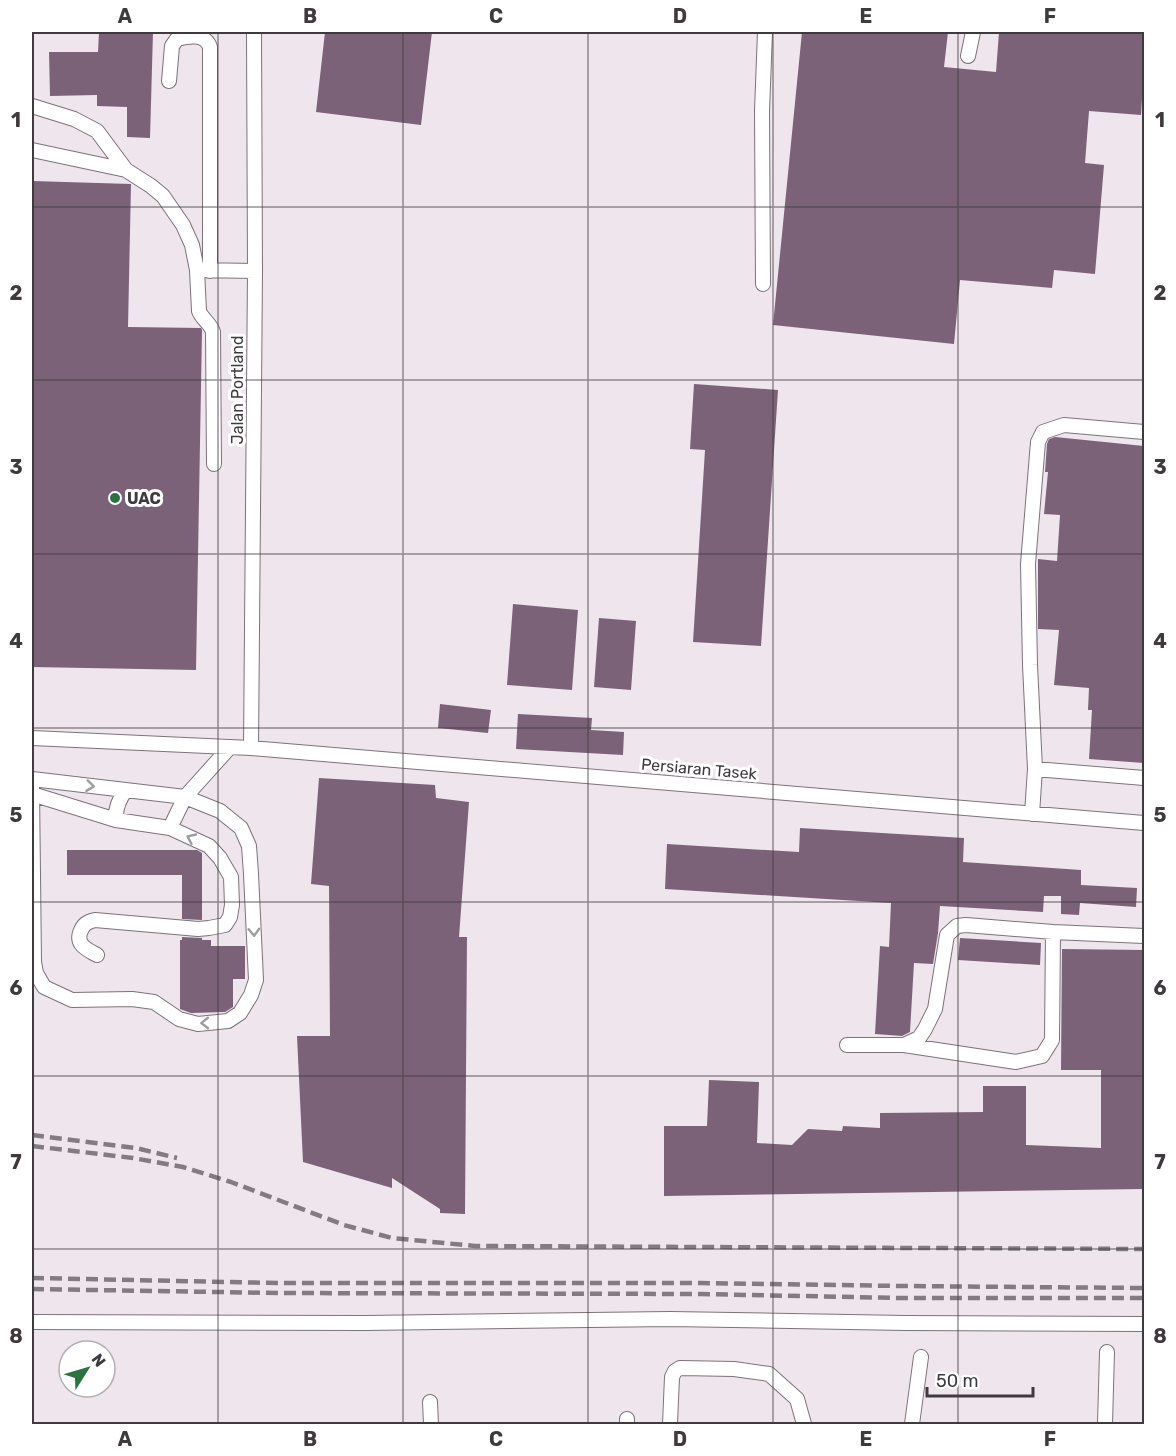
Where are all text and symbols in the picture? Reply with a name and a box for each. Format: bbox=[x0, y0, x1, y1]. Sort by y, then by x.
text: A bbox=[118, 4, 133, 28]
text: B bbox=[303, 4, 317, 28]
text: C bbox=[489, 4, 503, 28]
text: D bbox=[673, 4, 687, 28]
text: E bbox=[860, 4, 872, 28]
text: F bbox=[1044, 4, 1056, 28]
text: 1 bbox=[11, 108, 21, 132]
text: 1 bbox=[1155, 108, 1165, 132]
text: 2 bbox=[10, 281, 23, 305]
text: 2 bbox=[1154, 281, 1167, 305]
street label: Jalan Portland bbox=[228, 336, 247, 444]
text: 3 bbox=[9, 455, 23, 479]
text: 3 bbox=[1153, 455, 1167, 479]
place label: UAC bbox=[127, 489, 161, 508]
marker: UAC bbox=[108, 491, 122, 505]
text: 4 bbox=[9, 629, 23, 653]
text: 4 bbox=[1153, 629, 1167, 653]
street label: Persiaran Tasek bbox=[640, 754, 758, 784]
one-way arrow bbox=[85, 779, 94, 791]
text: 5 bbox=[10, 803, 23, 827]
text: 5 bbox=[1154, 803, 1167, 827]
one-way arrow bbox=[186, 833, 197, 845]
one-way arrow bbox=[247, 928, 260, 937]
text: 6 bbox=[9, 976, 23, 1000]
text: 6 bbox=[1153, 976, 1167, 1000]
one-way arrow bbox=[201, 1017, 210, 1029]
text: 7 bbox=[10, 1150, 22, 1174]
text: 7 bbox=[1154, 1150, 1166, 1174]
text: 8 bbox=[9, 1324, 23, 1348]
text: 8 bbox=[1153, 1324, 1167, 1348]
north arrow bbox=[57, 1339, 117, 1399]
text: N bbox=[88, 1350, 110, 1371]
scale bar bbox=[927, 1360, 1034, 1398]
text: 50 m bbox=[936, 1370, 979, 1392]
text: A bbox=[118, 1427, 133, 1451]
text: B bbox=[303, 1427, 317, 1451]
text: C bbox=[489, 1427, 503, 1451]
text: D bbox=[673, 1427, 687, 1451]
text: E bbox=[860, 1427, 872, 1451]
text: F bbox=[1044, 1427, 1056, 1451]

